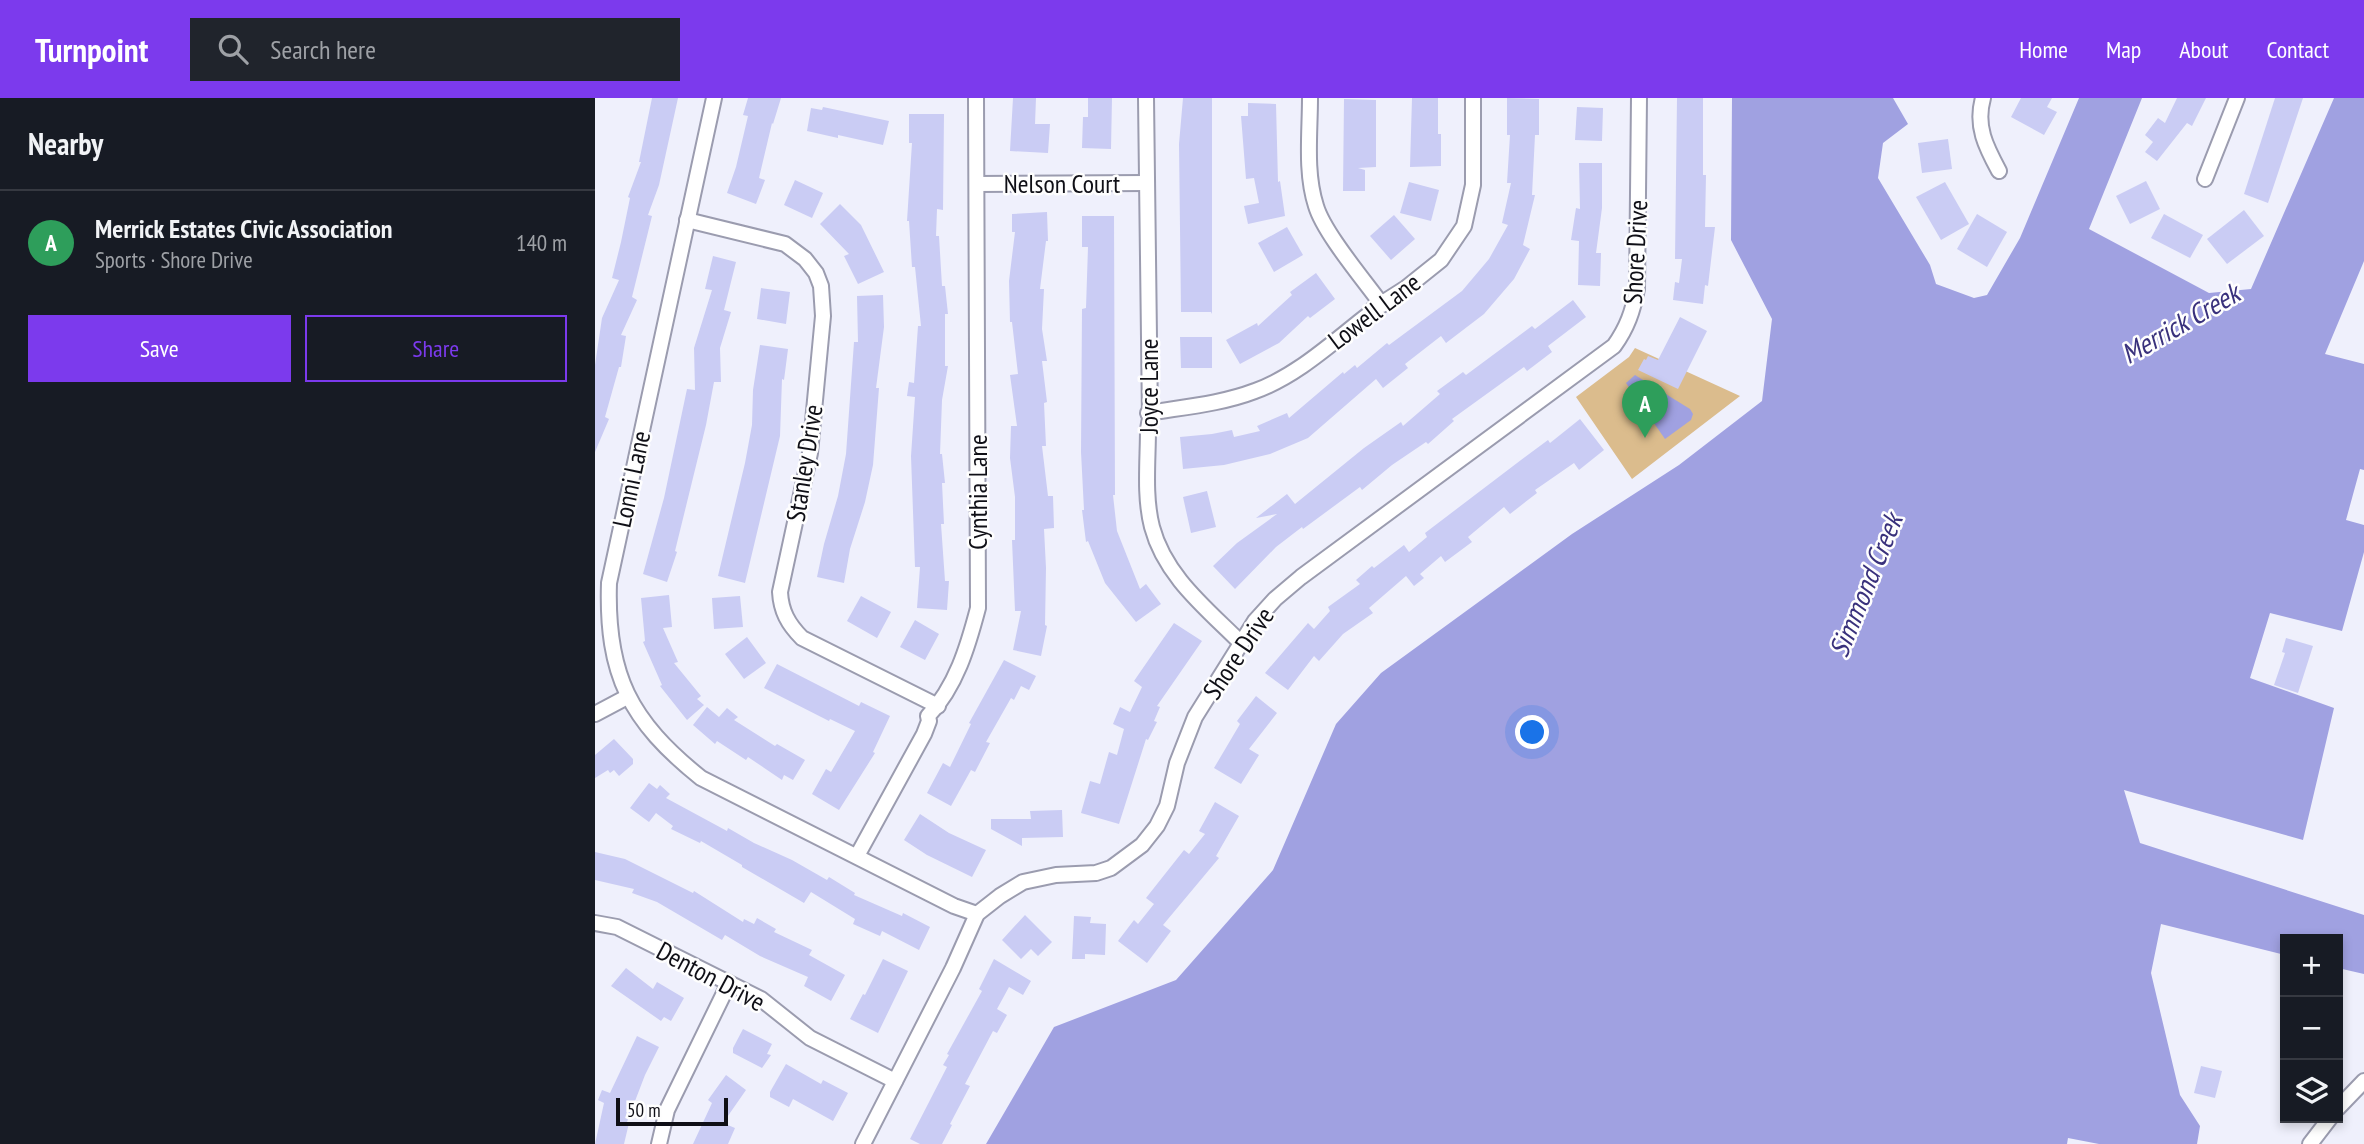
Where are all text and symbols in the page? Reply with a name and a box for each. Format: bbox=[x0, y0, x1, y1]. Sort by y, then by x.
search box bbox=[190, 18, 680, 81]
text: Turnpoint bbox=[35, 28, 148, 71]
icon: search bbox=[214, 30, 252, 68]
text: Search here bbox=[270, 33, 376, 66]
text: Home bbox=[2019, 34, 2068, 65]
text: Map bbox=[2106, 34, 2141, 65]
text: About bbox=[2179, 34, 2228, 65]
text: Contact bbox=[2266, 34, 2329, 65]
text: Nearby bbox=[28, 124, 103, 163]
street label: Nelson Court bbox=[1004, 167, 1120, 200]
street label: Shore Drive bbox=[1616, 199, 1654, 305]
text: Merrick Estates Civic Association bbox=[95, 212, 393, 245]
text: A bbox=[45, 228, 57, 257]
text: 140 m bbox=[516, 228, 567, 257]
text: Sports · Shore Drive bbox=[95, 245, 253, 274]
street label: Lowell Lane bbox=[1321, 266, 1427, 356]
water label: Merrick Creek bbox=[2114, 273, 2249, 372]
button: Save bbox=[28, 315, 291, 382]
button: Share bbox=[305, 315, 567, 382]
street label: Joyce Lane bbox=[1132, 338, 1165, 435]
pin: A bbox=[1622, 380, 1668, 438]
street label: Stanley Drive bbox=[778, 402, 830, 524]
street label: Lonni Lane bbox=[605, 428, 657, 530]
street label: Cynthia Lane bbox=[961, 434, 994, 550]
water label: Simmond Creek bbox=[1820, 505, 1912, 662]
street label: Shore Drive bbox=[1195, 600, 1281, 706]
your location bbox=[1515, 715, 1549, 749]
street label: Denton Drive bbox=[651, 934, 771, 1018]
map controls bbox=[2280, 934, 2343, 1123]
button: + bbox=[2280, 934, 2343, 997]
button: − bbox=[2280, 997, 2343, 1060]
button: layers bbox=[2280, 1060, 2343, 1123]
scale bar bbox=[616, 1095, 728, 1127]
text: 50 m bbox=[627, 1098, 661, 1122]

